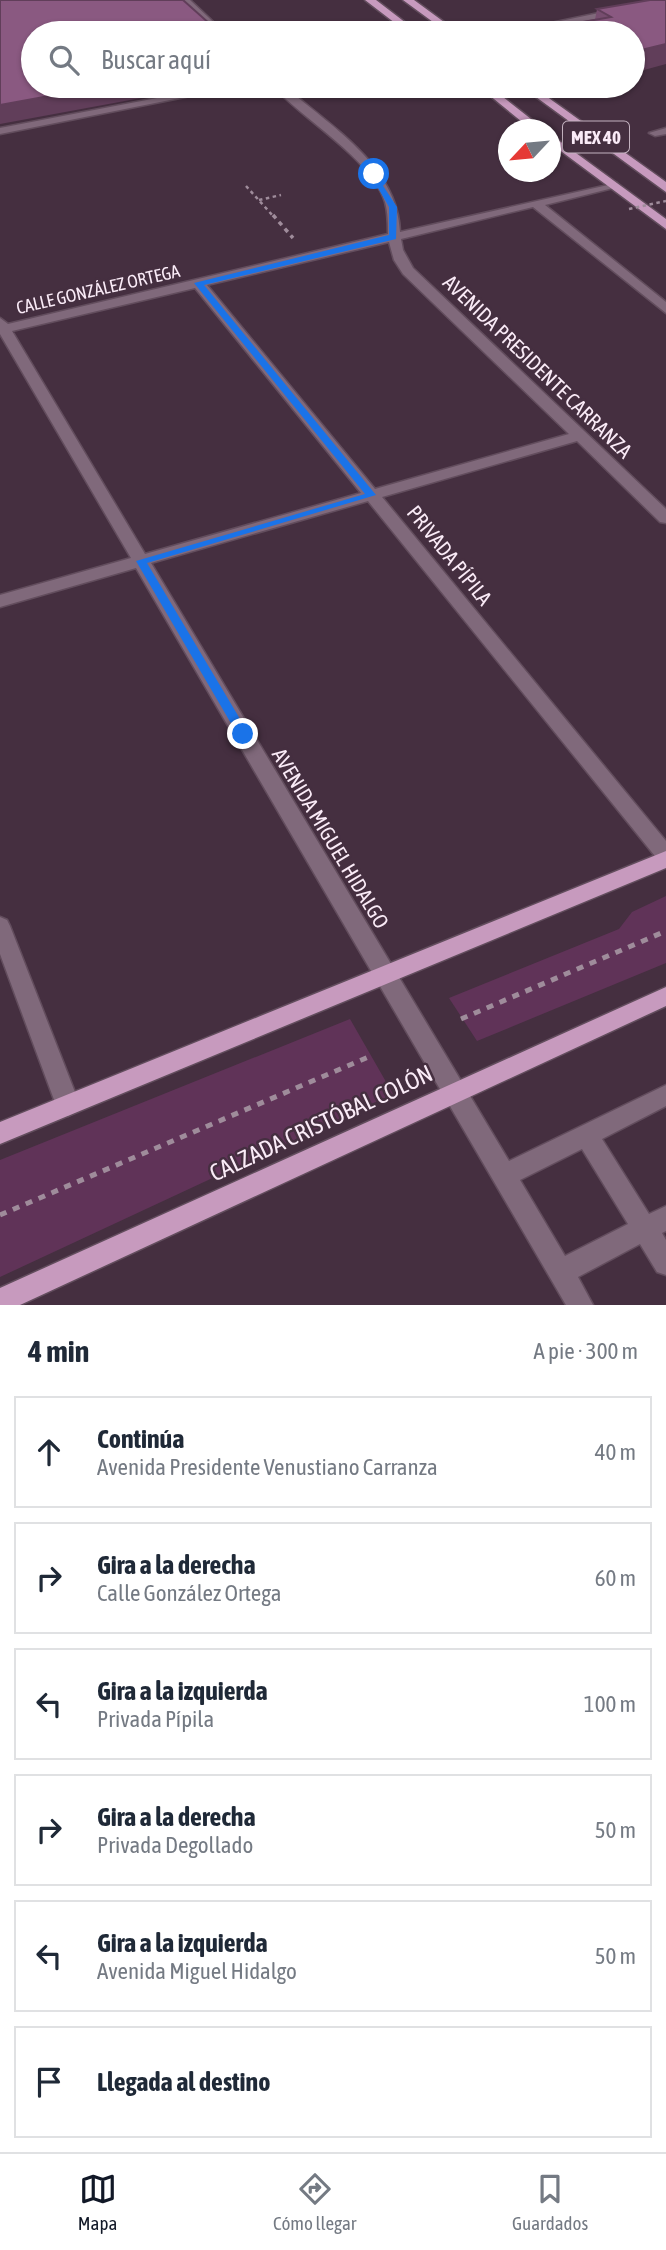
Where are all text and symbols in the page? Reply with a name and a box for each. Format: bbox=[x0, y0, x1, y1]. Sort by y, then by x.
search box bbox=[21, 21, 645, 98]
icon: search bbox=[45, 41, 83, 79]
text: Buscar aquí bbox=[101, 45, 211, 75]
north arrow bbox=[498, 119, 561, 182]
road number: MEX 40 bbox=[563, 122, 629, 153]
route start bbox=[358, 158, 389, 189]
street label: CALLE GONZÁLEZ ORTEGA bbox=[14, 260, 182, 318]
street label: AVENIDA PRESIDENTE CARRANZA bbox=[439, 269, 638, 463]
street label: PRIVADA PÍPILA bbox=[403, 500, 498, 610]
route end bbox=[227, 718, 258, 749]
street label: AVENIDA MIGUEL HIDALGO bbox=[268, 744, 394, 932]
street label: CALZADA CRISTÓBAL COLÓN bbox=[205, 1059, 437, 1187]
text: 4 min bbox=[28, 1334, 89, 1368]
text: A pie · 300 m bbox=[534, 1338, 638, 1364]
text: Continúa bbox=[97, 1424, 184, 1454]
icon: ahead bbox=[30, 1433, 68, 1471]
text: 40 m bbox=[595, 1439, 636, 1465]
text: Avenida Presidente Venustiano Carranza bbox=[97, 1454, 438, 1480]
text: Gira a la derecha bbox=[97, 1550, 256, 1580]
icon: right bbox=[30, 1559, 68, 1597]
text: 60 m bbox=[595, 1565, 636, 1591]
text: Calle González Ortega bbox=[97, 1580, 281, 1606]
text: Gira a la izquierda bbox=[97, 1676, 268, 1706]
icon: left bbox=[30, 1685, 68, 1723]
text: 100 m bbox=[584, 1691, 636, 1717]
text: Privada Pípila bbox=[97, 1706, 214, 1732]
text: Gira a la derecha bbox=[97, 1802, 256, 1832]
icon: right bbox=[30, 1811, 68, 1849]
text: 50 m bbox=[595, 1817, 636, 1843]
text: Privada Degollado bbox=[97, 1832, 253, 1858]
text: Gira a la izquierda bbox=[97, 1928, 268, 1958]
icon: left bbox=[30, 1937, 68, 1975]
text: 50 m bbox=[595, 1943, 636, 1969]
text: Avenida Miguel Hidalgo bbox=[97, 1958, 297, 1984]
icon: arrive bbox=[30, 2063, 68, 2101]
text: Llegada al destino bbox=[97, 2067, 270, 2097]
tab: Mapa bbox=[78, 2170, 117, 2234]
tab: Cómo llegar bbox=[273, 2170, 356, 2234]
tab: Guardados bbox=[512, 2170, 588, 2234]

